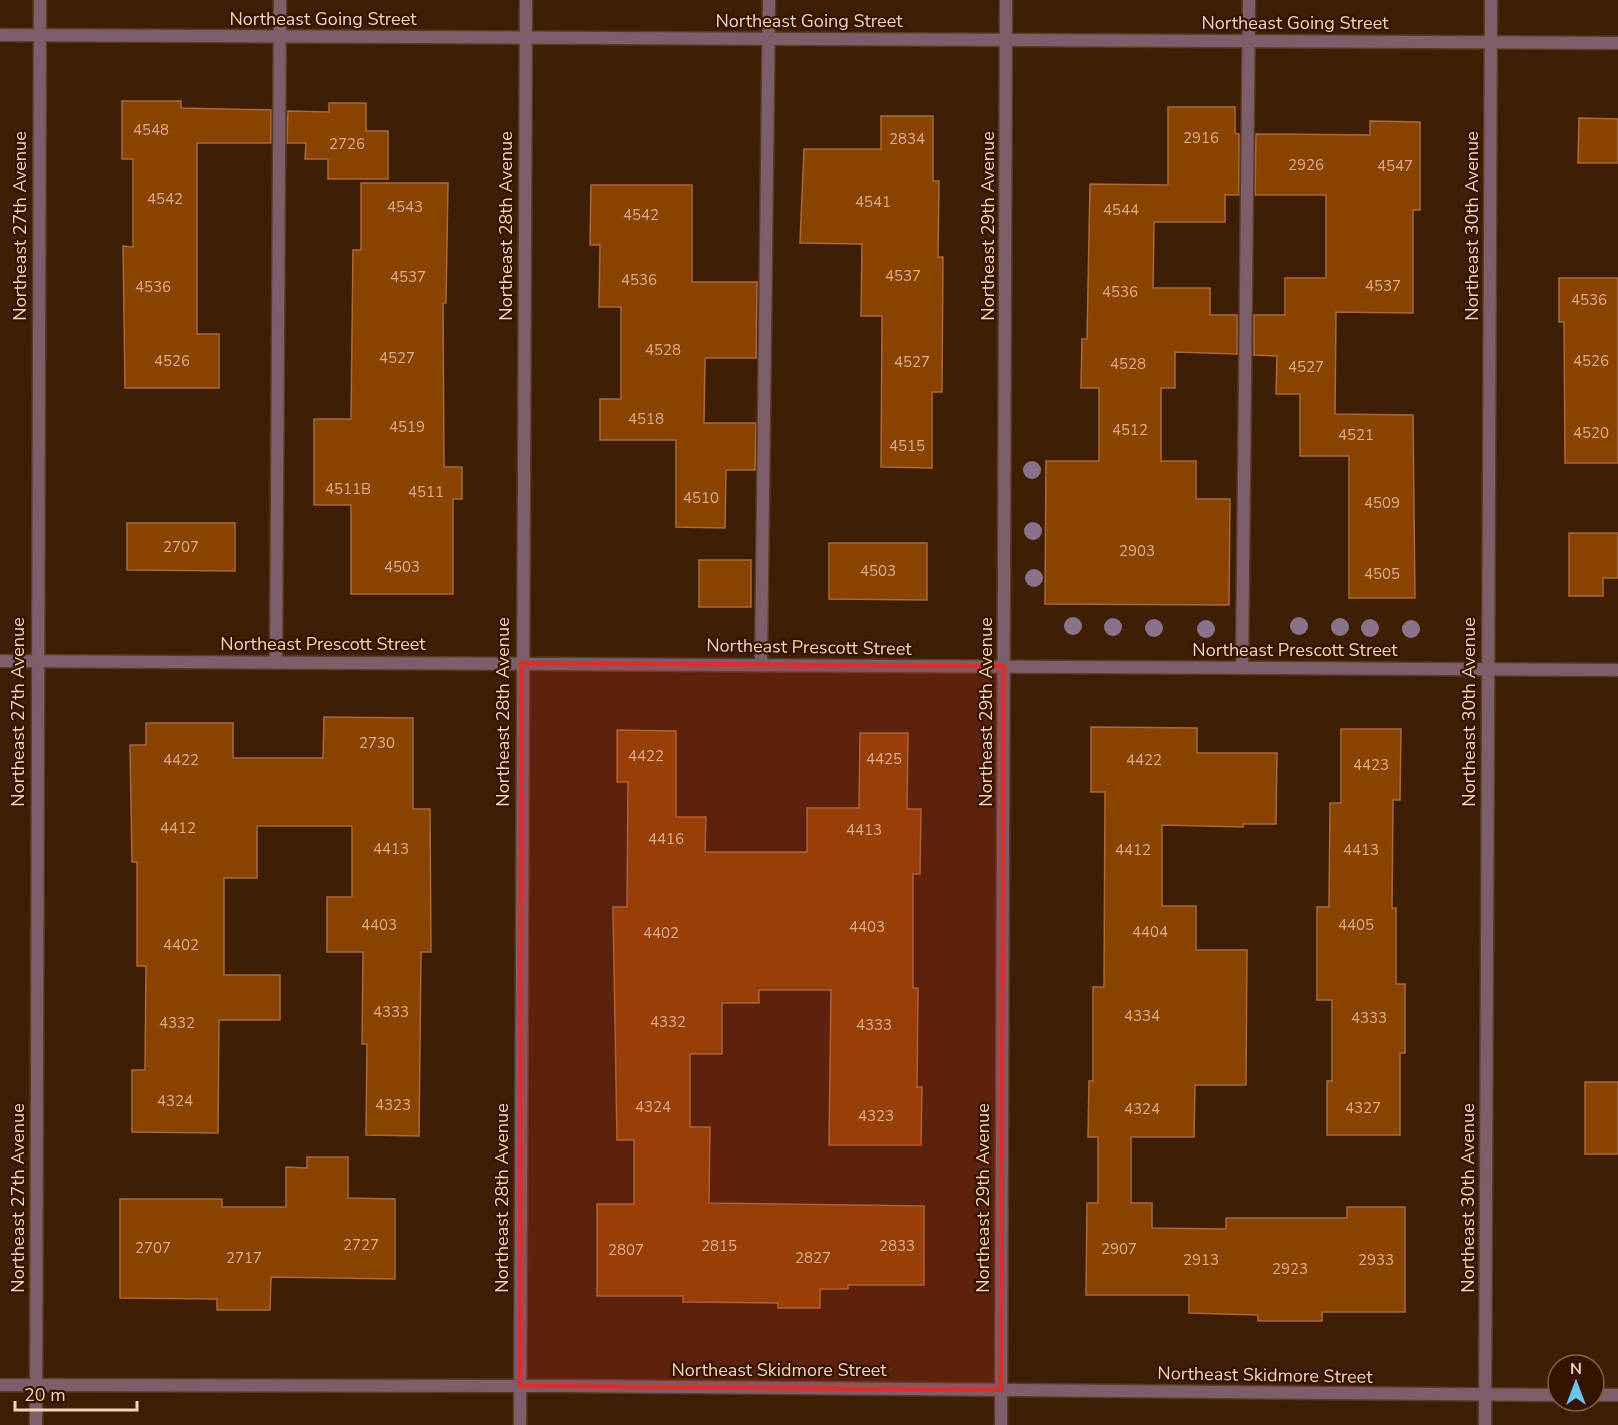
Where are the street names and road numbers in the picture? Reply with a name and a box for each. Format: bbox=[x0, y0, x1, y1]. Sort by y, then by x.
street label: Northeast Going Street bbox=[229, 7, 417, 31]
street label: Northeast Going Street bbox=[715, 9, 903, 33]
street label: Northeast Going Street bbox=[1201, 11, 1389, 35]
street label: Northeast 27th Avenue bbox=[8, 131, 32, 321]
street label: Northeast 28th Avenue bbox=[494, 131, 518, 321]
street label: Northeast 29th Avenue bbox=[976, 131, 1000, 321]
street label: Northeast 30th Avenue bbox=[1460, 131, 1484, 321]
street label: Northeast 27th Avenue bbox=[6, 617, 30, 807]
street label: Northeast 28th Avenue bbox=[491, 617, 515, 807]
street label: Northeast 29th Avenue bbox=[974, 617, 998, 807]
street label: Northeast 30th Avenue bbox=[1457, 617, 1481, 807]
street label: Northeast Prescott Street bbox=[220, 632, 426, 656]
street label: Northeast Prescott Street bbox=[706, 633, 913, 661]
street label: Northeast Prescott Street bbox=[1192, 638, 1398, 662]
street label: Northeast 27th Avenue bbox=[6, 1103, 30, 1293]
street label: Northeast 28th Avenue bbox=[490, 1103, 514, 1293]
street label: Northeast 29th Avenue bbox=[971, 1103, 995, 1293]
street label: Northeast 30th Avenue bbox=[1456, 1103, 1480, 1293]
street label: Northeast Skidmore Street bbox=[671, 1358, 887, 1382]
street label: Northeast Skidmore Street bbox=[1157, 1361, 1373, 1389]

